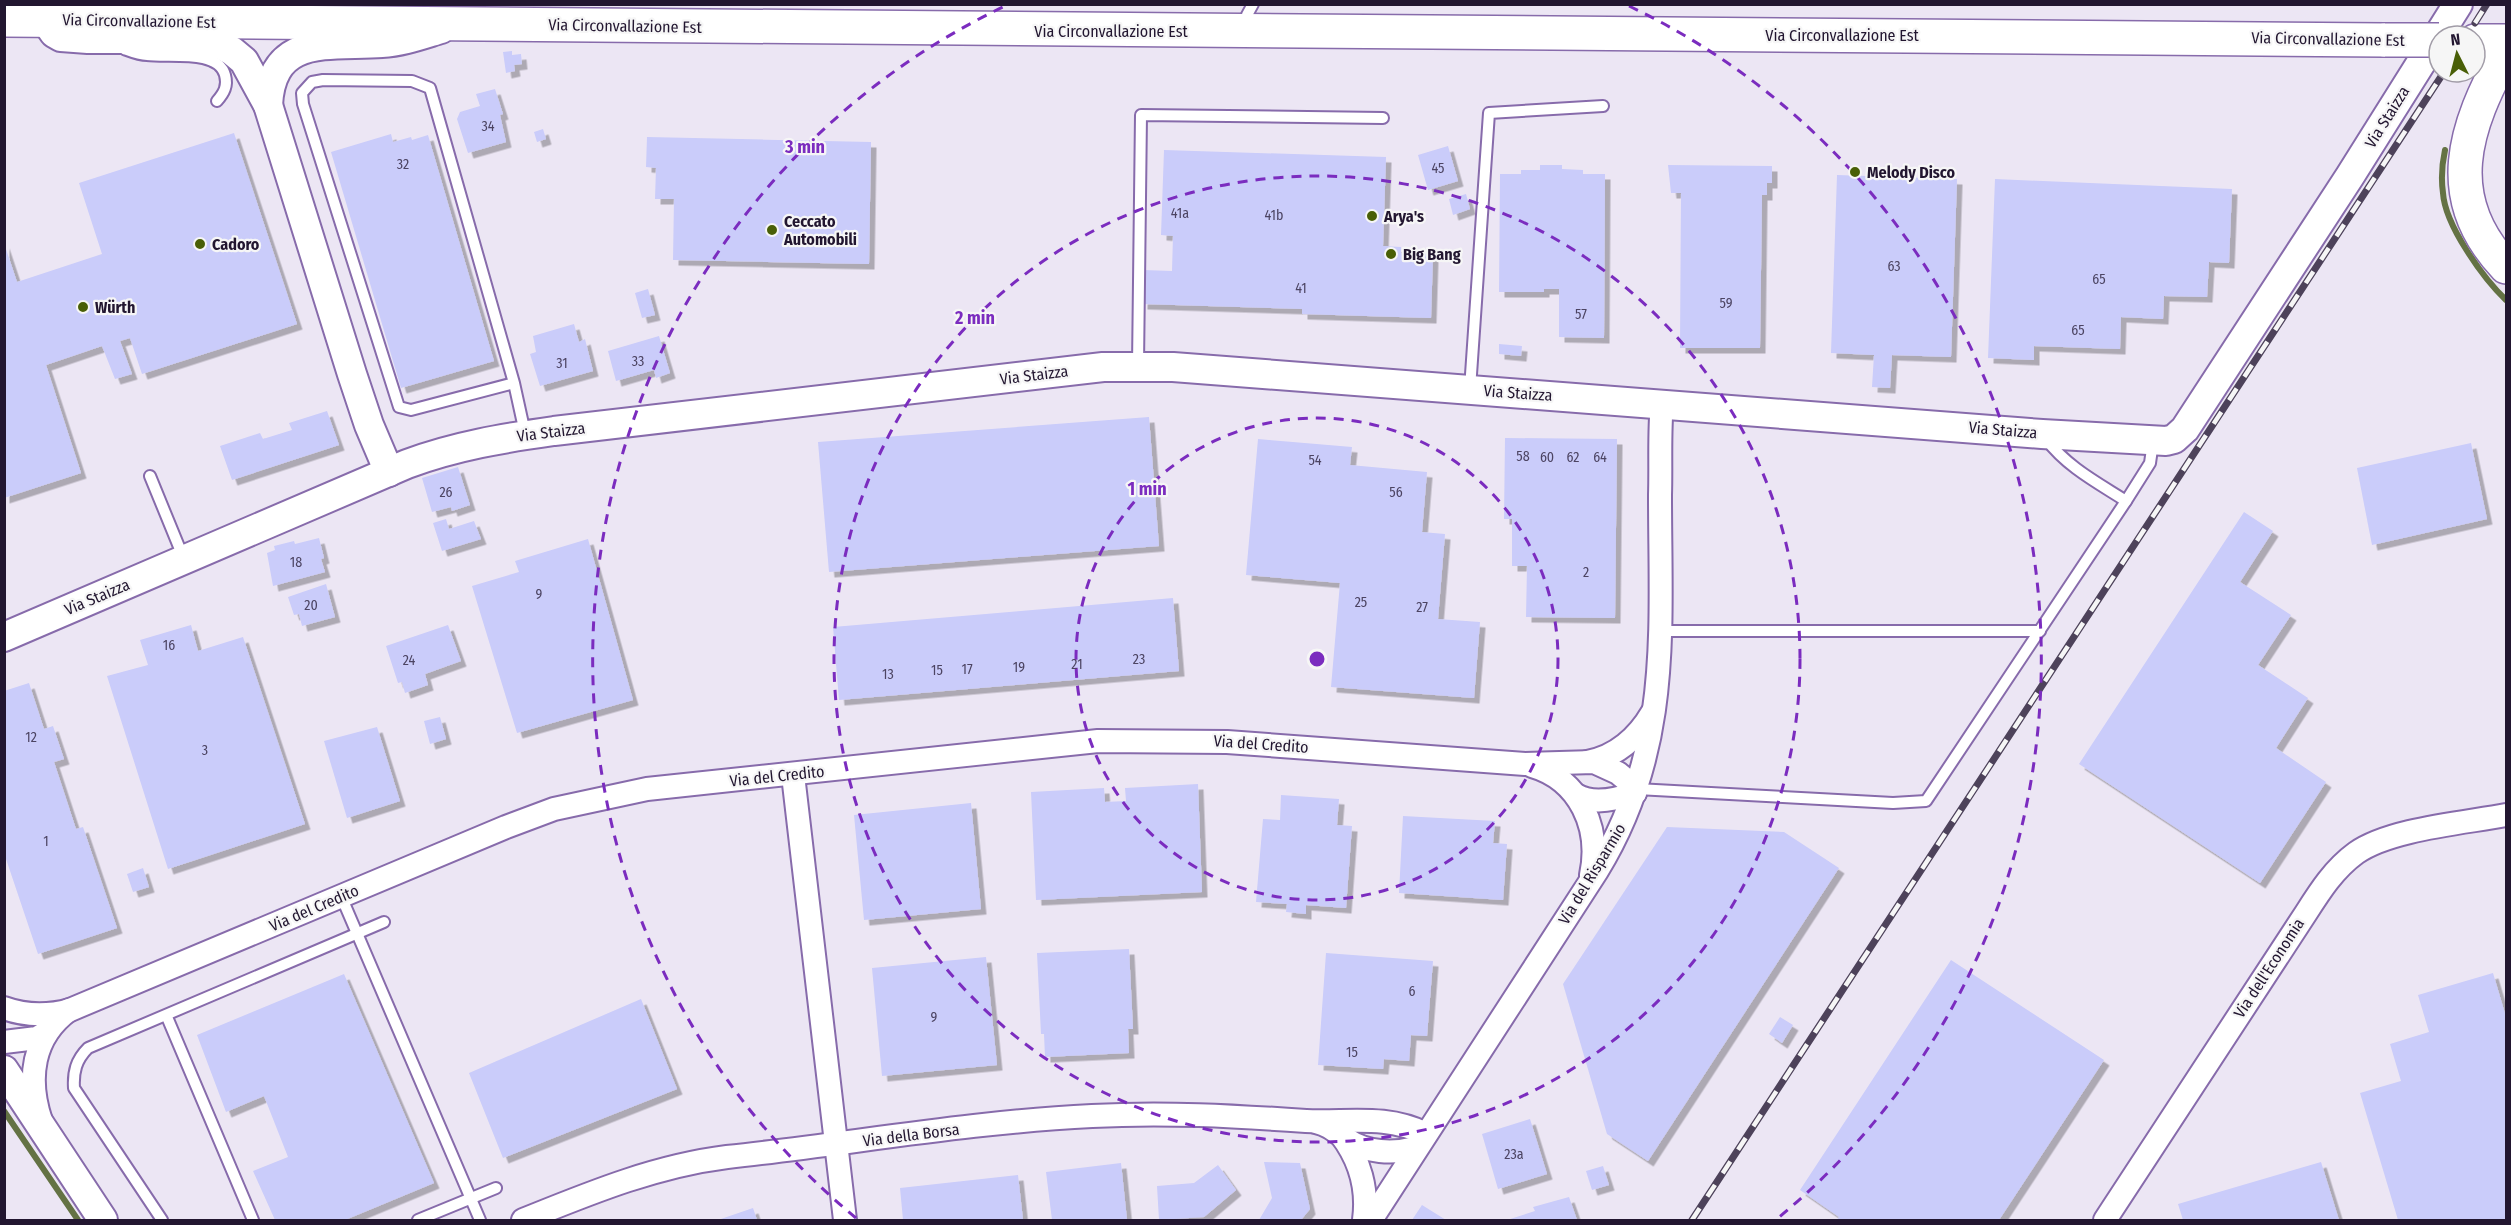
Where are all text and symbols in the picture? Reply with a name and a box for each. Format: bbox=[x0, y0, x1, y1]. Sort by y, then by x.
street label: Via Circonvallazione Est bbox=[62, 10, 217, 32]
street label: Via Circonvallazione Est bbox=[548, 15, 703, 37]
street label: Via Circonvallazione Est bbox=[1034, 22, 1189, 41]
north arrow bbox=[2427, 24, 2487, 84]
street label: Via Circonvallazione Est bbox=[1765, 26, 1920, 45]
street label: Via Circonvallazione Est bbox=[2251, 28, 2406, 50]
text: N bbox=[2450, 30, 2461, 50]
street label: Via Staizza bbox=[2361, 83, 2413, 151]
house number: 34 bbox=[481, 118, 495, 135]
text: 3 min bbox=[784, 136, 825, 158]
house number: 32 bbox=[397, 156, 409, 173]
house number: 45 bbox=[1431, 160, 1445, 177]
place label: Melody Disco bbox=[1867, 163, 1955, 182]
marker: Melody Disco bbox=[1848, 165, 1862, 179]
house number: 41a bbox=[1171, 205, 1189, 222]
house number: 41b bbox=[1265, 207, 1283, 224]
place label: Arya's bbox=[1383, 207, 1424, 226]
marker: Arya's bbox=[1365, 209, 1379, 223]
place label: Ceccato Automobili bbox=[783, 212, 857, 249]
marker: Ceccato Automobili bbox=[765, 223, 779, 237]
place label: Cadoro bbox=[212, 235, 260, 254]
marker: Cadoro bbox=[193, 237, 207, 251]
place label: Big Bang bbox=[1403, 245, 1461, 264]
marker: Big Bang bbox=[1384, 247, 1398, 261]
house number: 63 bbox=[1887, 258, 1901, 275]
house number: 65 bbox=[2092, 271, 2106, 288]
house number: 41 bbox=[1295, 280, 1307, 297]
house number: 59 bbox=[1719, 295, 1733, 312]
place label: Würth bbox=[95, 298, 135, 317]
marker: Würth bbox=[76, 300, 90, 314]
house number: 57 bbox=[1575, 306, 1587, 323]
text: 2 min bbox=[954, 307, 995, 329]
house number: 65 bbox=[2071, 322, 2085, 339]
house number: 33 bbox=[632, 353, 644, 370]
house number: 31 bbox=[556, 355, 568, 372]
street label: Via Staizza bbox=[999, 361, 1070, 389]
street label: Via Staizza bbox=[1483, 381, 1553, 405]
street label: Via Staizza bbox=[516, 418, 587, 446]
street label: Via Staizza bbox=[1968, 418, 2038, 442]
house number: 58 bbox=[1516, 448, 1530, 465]
house number: 60 bbox=[1540, 449, 1554, 466]
house number: 62 bbox=[1567, 449, 1580, 466]
house number: 64 bbox=[1593, 449, 1607, 466]
house number: 54 bbox=[1308, 452, 1322, 469]
text: 1 min bbox=[1127, 478, 1167, 500]
house number: 26 bbox=[439, 484, 453, 501]
house number: 56 bbox=[1389, 484, 1403, 501]
house number: 18 bbox=[290, 554, 302, 571]
house number: 2 bbox=[1583, 564, 1589, 581]
street label: Via Staizza bbox=[62, 575, 133, 619]
house number: 9 bbox=[536, 586, 543, 603]
house number: 25 bbox=[1355, 594, 1367, 611]
house number: 20 bbox=[304, 597, 318, 614]
house number: 27 bbox=[1416, 599, 1428, 616]
house number: 16 bbox=[163, 637, 175, 654]
centre of rings bbox=[1307, 649, 1327, 669]
house number: 23 bbox=[1133, 651, 1145, 668]
house number: 24 bbox=[403, 652, 416, 669]
house number: 21 bbox=[1071, 656, 1083, 673]
house number: 19 bbox=[1013, 659, 1025, 676]
house number: 17 bbox=[961, 661, 973, 678]
house number: 15 bbox=[931, 662, 943, 679]
house number: 13 bbox=[882, 666, 894, 683]
house number: 12 bbox=[25, 729, 37, 746]
street label: Via del Credito bbox=[1213, 731, 1309, 757]
house number: 3 bbox=[202, 742, 208, 759]
street label: Via del Credito bbox=[729, 762, 825, 790]
street label: Via del Risparmio bbox=[1554, 820, 1630, 928]
house number: 1 bbox=[43, 833, 49, 850]
street label: Via del Credito bbox=[266, 881, 362, 935]
street label: Via dell'Economia bbox=[2230, 915, 2308, 1021]
house number: 6 bbox=[1409, 983, 1416, 1000]
house number: 9 bbox=[931, 1009, 938, 1026]
house number: 15 bbox=[1346, 1044, 1358, 1061]
street label: Via della Borsa bbox=[862, 1120, 961, 1150]
house number: 23a bbox=[1504, 1146, 1524, 1163]

